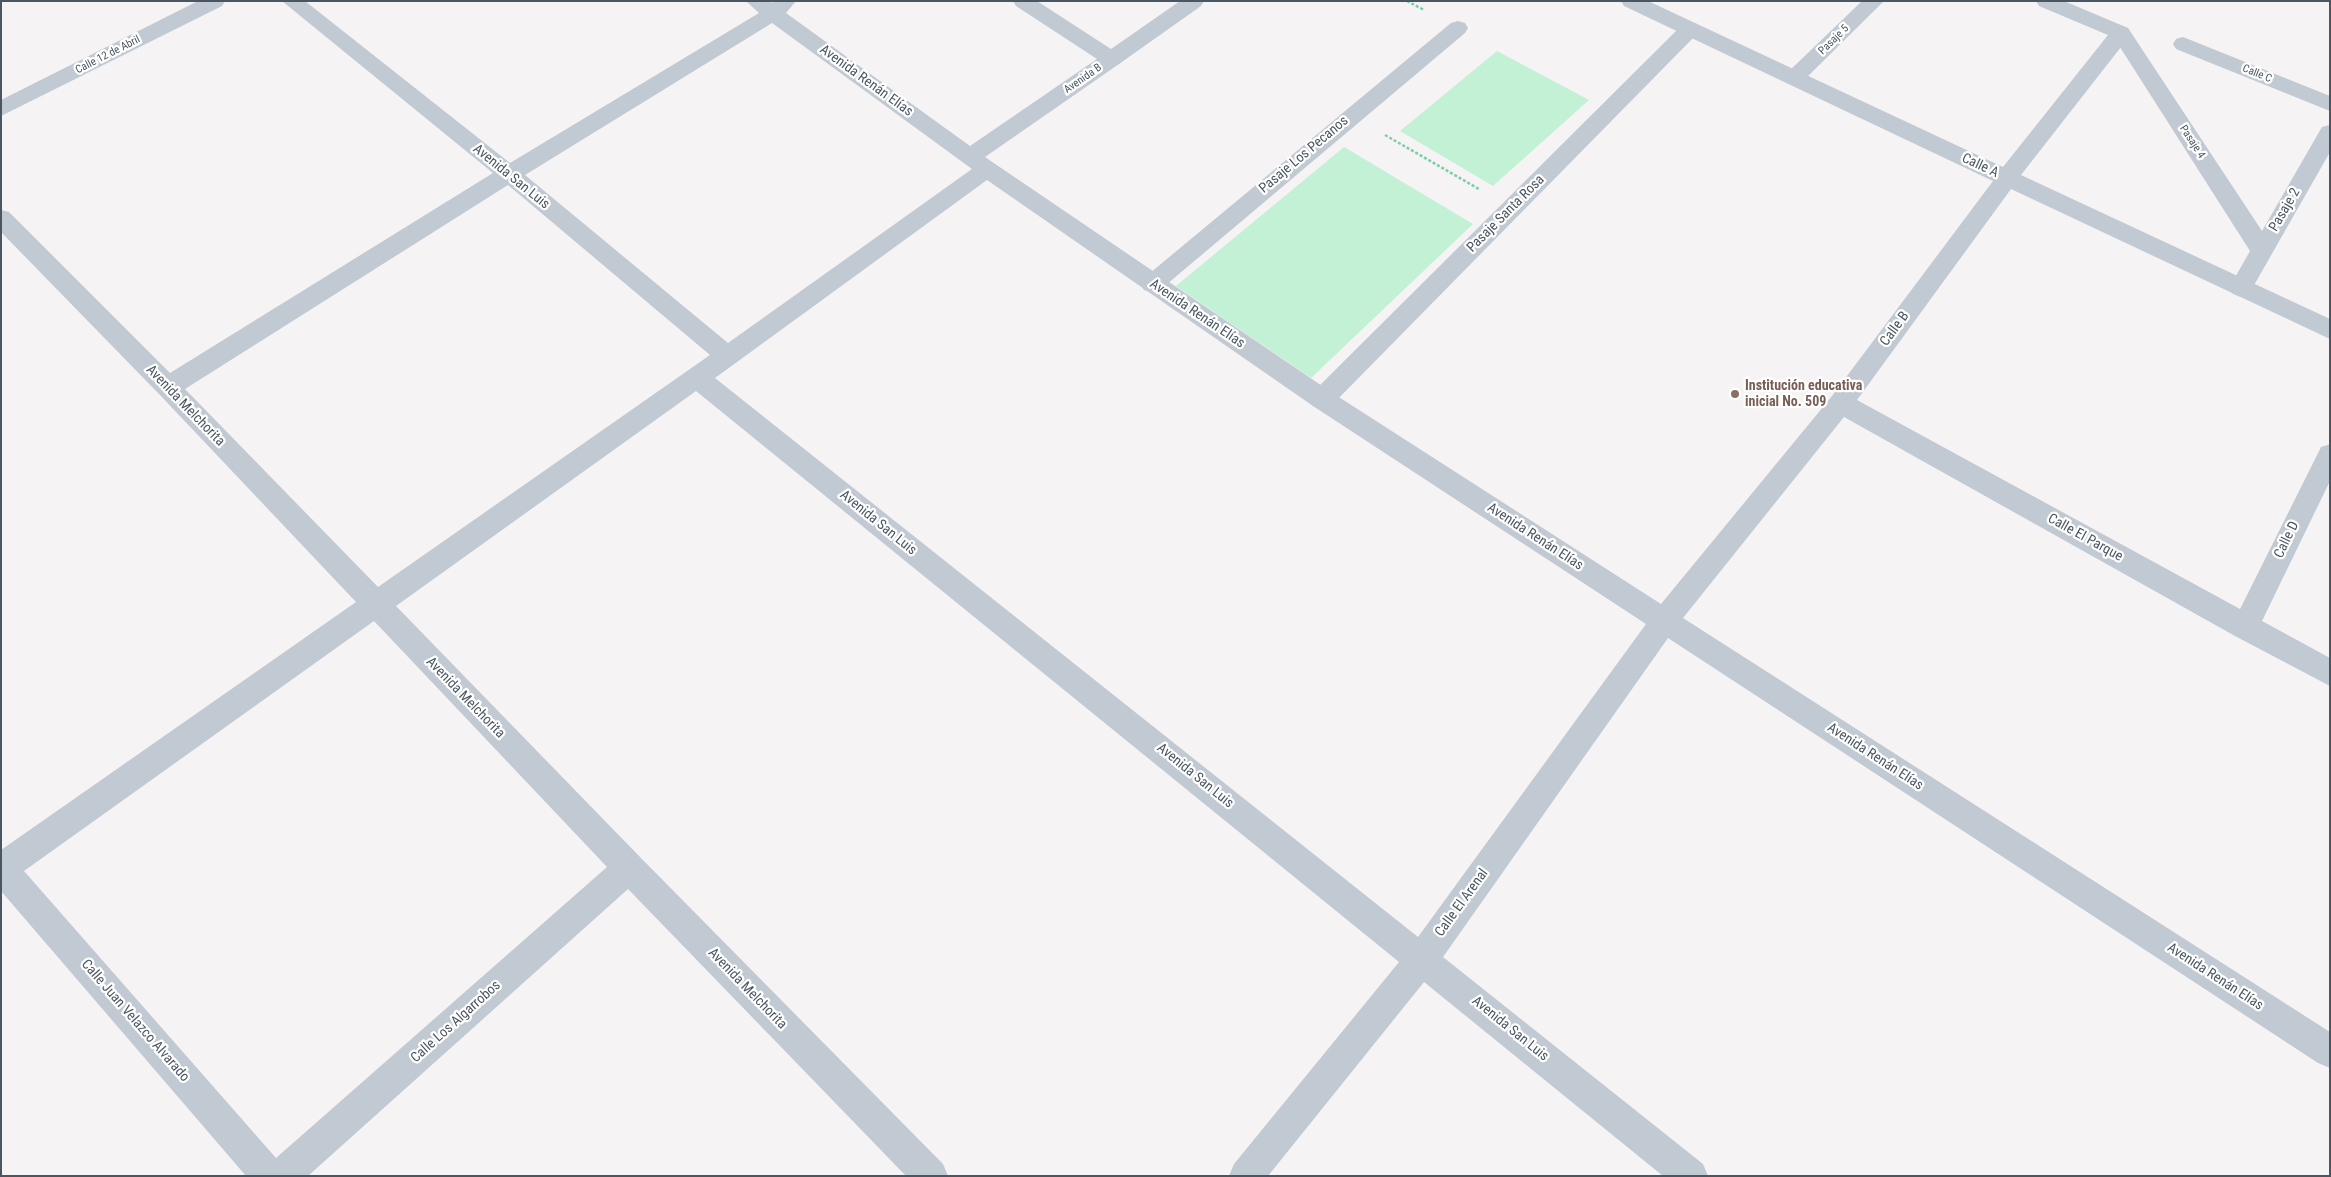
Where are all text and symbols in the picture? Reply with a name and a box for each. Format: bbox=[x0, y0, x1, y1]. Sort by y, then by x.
street label: Pasaje 5 bbox=[1816, 22, 1852, 58]
street label: Calle 12 de Abril bbox=[73, 33, 143, 77]
street label: Avenida Renán Elías bbox=[816, 42, 916, 120]
street label: Avenida B bbox=[1062, 61, 1104, 97]
street label: Calle C bbox=[2240, 62, 2274, 86]
street label: Pasaje Los Pecanos bbox=[1256, 113, 1352, 197]
street label: Pasaje 4 bbox=[2176, 123, 2208, 161]
street label: Avenida San Luis bbox=[469, 141, 553, 213]
street label: Calle A bbox=[1959, 150, 2001, 182]
street label: Pasaje Santa Rosa bbox=[1464, 172, 1548, 256]
street label: Pasaje 2 bbox=[2266, 185, 2304, 235]
street label: Avenida Renán Elías bbox=[1146, 276, 1248, 352]
street label: Calle B bbox=[1877, 308, 1913, 350]
street label: Avenida Melchorita bbox=[142, 362, 228, 450]
place label: Institución educativa inicial No. 509 bbox=[1745, 378, 1862, 411]
marker: Institución educativa inicial No. 509 bbox=[1729, 388, 1741, 400]
street label: Avenida San Luis bbox=[836, 487, 920, 559]
street label: Avenida Renán Elías bbox=[1484, 500, 1586, 574]
street label: Calle El Parque bbox=[2045, 511, 2125, 565]
street label: Calle D bbox=[2271, 519, 2303, 561]
street label: Avenida Melchorita bbox=[422, 654, 508, 742]
street label: Avenida Renán Elías bbox=[1824, 720, 1926, 794]
street label: Avenida San Luis bbox=[1153, 740, 1237, 812]
street label: Calle El Arenal bbox=[1432, 866, 1492, 940]
street label: Avenida Renán Elías bbox=[2164, 940, 2266, 1014]
street label: Avenida Melchorita bbox=[704, 945, 790, 1033]
street label: Calle Juan Velazco Alvarado bbox=[77, 956, 193, 1086]
street label: Calle Los Algarrobos bbox=[408, 977, 504, 1067]
street label: Avenida San Luis bbox=[1468, 993, 1552, 1065]

